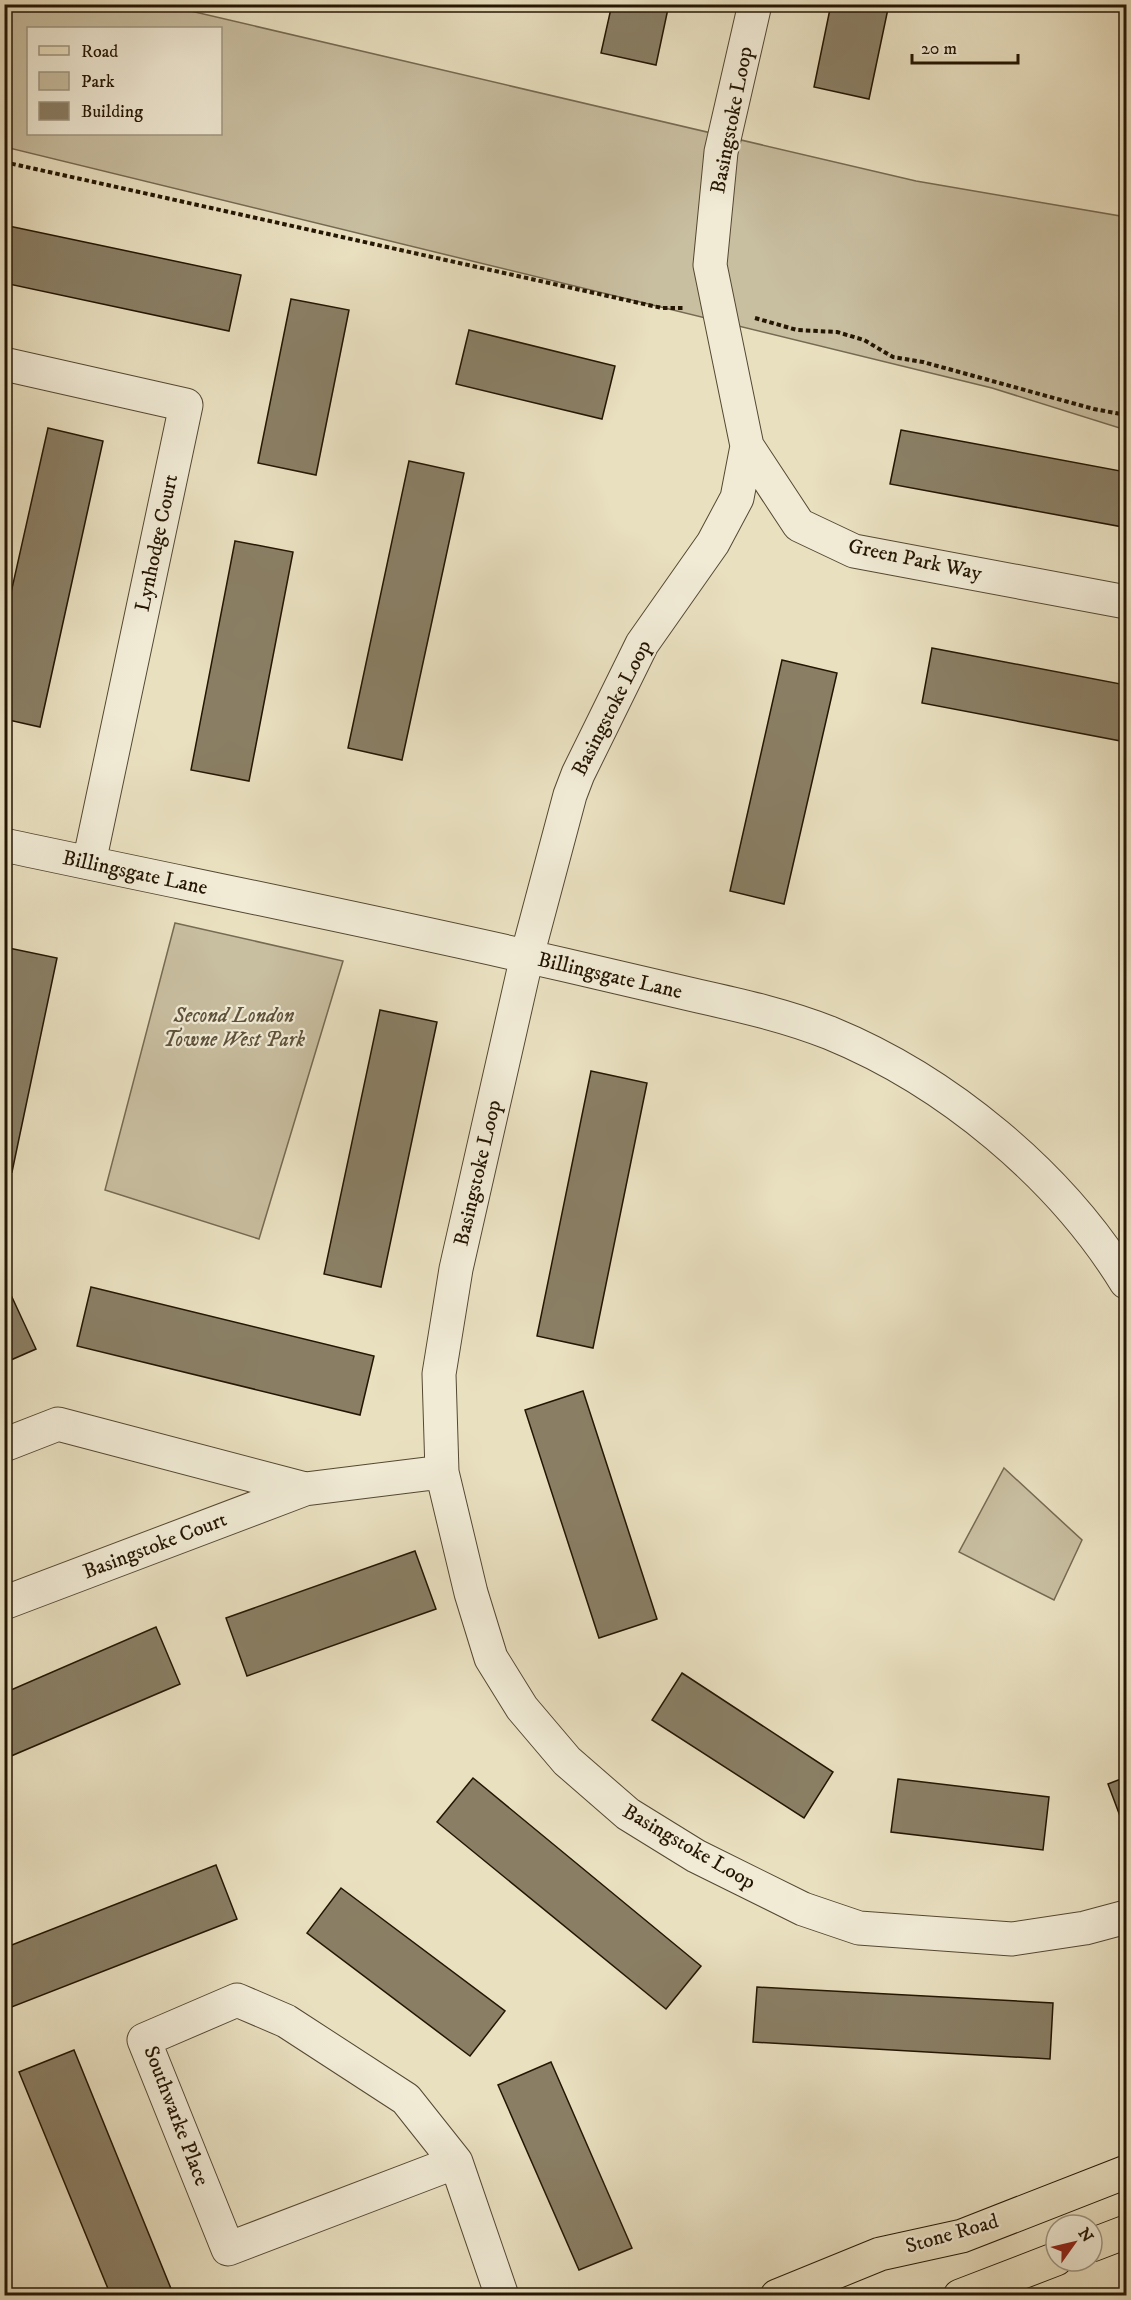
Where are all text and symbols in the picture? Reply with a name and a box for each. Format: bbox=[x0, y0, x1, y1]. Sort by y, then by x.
legend bbox=[27, 27, 222, 135]
scale bar bbox=[912, 27, 1018, 65]
text: 20 m bbox=[921, 38, 957, 60]
text: Road bbox=[81, 41, 118, 63]
street label: Basingstoke Loop bbox=[705, 44, 759, 196]
text: Park bbox=[81, 71, 115, 93]
text: Building bbox=[81, 101, 143, 123]
street label: Lynhodge Court bbox=[130, 472, 184, 614]
street label: Green Park Way bbox=[846, 533, 985, 587]
street label: Basingstoke Loop bbox=[567, 636, 657, 780]
street label: Billingsgate Lane bbox=[60, 845, 210, 901]
street label: Billingsgate Lane bbox=[535, 947, 685, 1005]
park label: Second London Towne West Park bbox=[163, 1003, 305, 1053]
street label: Basingstoke Loop bbox=[449, 1097, 507, 1249]
street label: Basingstoke Court bbox=[79, 1507, 231, 1585]
street label: Basingstoke Loop bbox=[618, 1798, 760, 1896]
street label: Southwarke Place bbox=[137, 2042, 215, 2190]
street label: Stone Road bbox=[902, 2208, 1002, 2260]
north arrow bbox=[1044, 2213, 1104, 2273]
text: N bbox=[1074, 2224, 1098, 2246]

